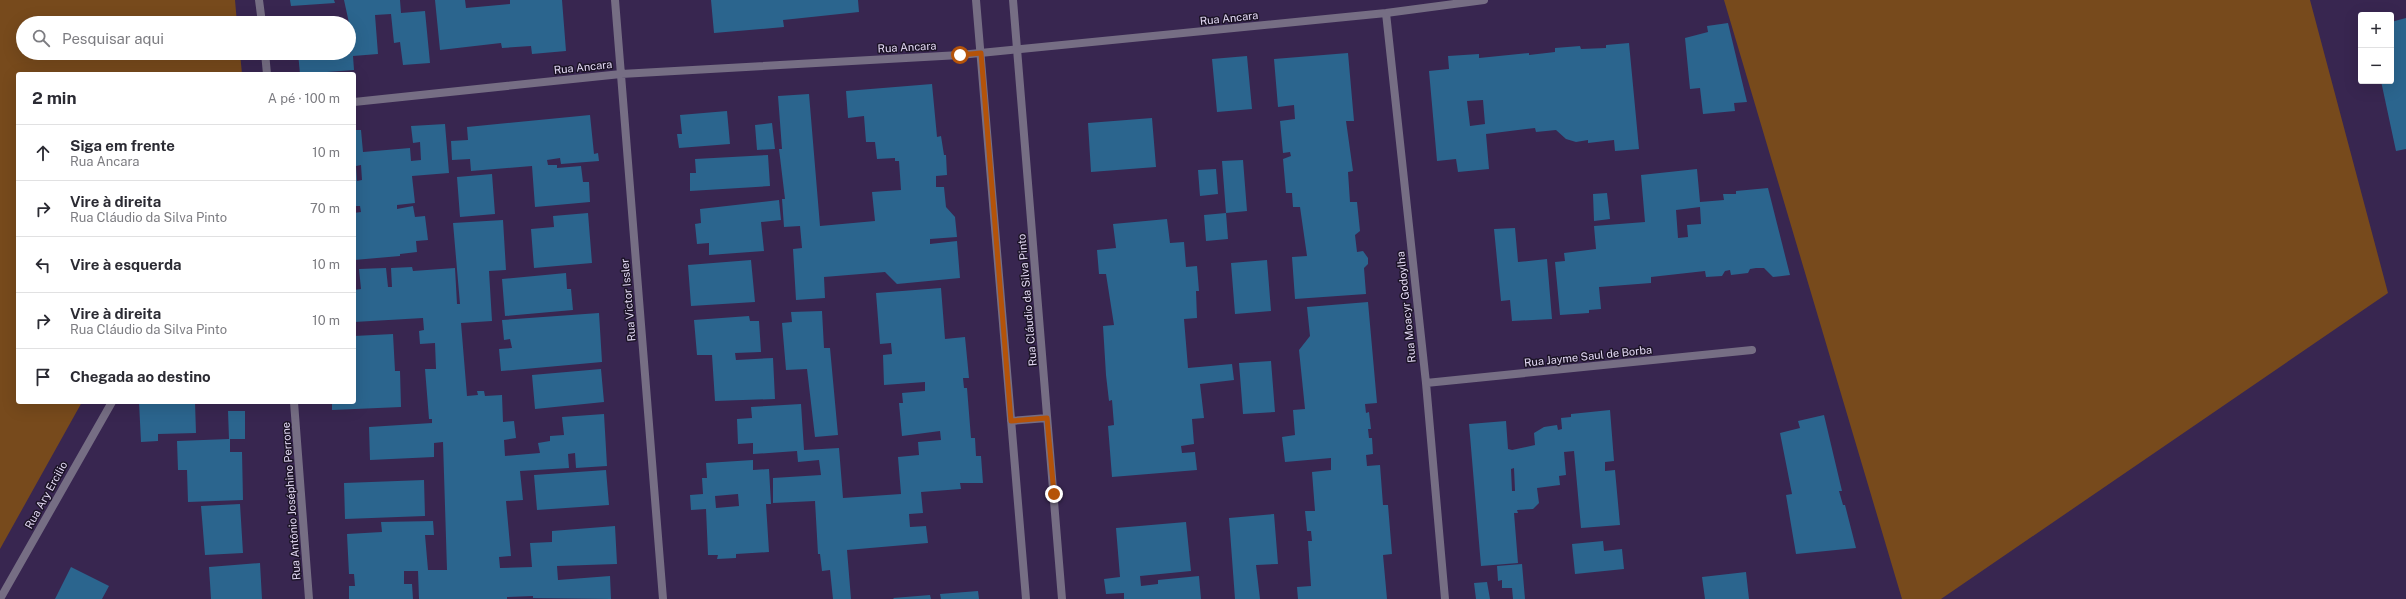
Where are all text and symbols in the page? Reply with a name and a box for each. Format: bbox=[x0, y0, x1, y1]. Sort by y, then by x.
street label: Rua Ancara bbox=[1199, 9, 1259, 27]
map controls bbox=[2358, 12, 2394, 84]
button: + bbox=[2358, 12, 2394, 48]
search box bbox=[16, 16, 356, 60]
icon: search bbox=[30, 27, 52, 49]
text: Pesquisar aqui bbox=[62, 30, 164, 47]
street label: Rua Ancara bbox=[877, 39, 937, 55]
route start bbox=[951, 46, 969, 64]
button: − bbox=[2358, 48, 2394, 84]
street label: Rua Ancara bbox=[553, 58, 613, 76]
text: 2 min bbox=[32, 88, 77, 108]
text: A pé · 100 m bbox=[268, 91, 340, 106]
text: Siga em frente bbox=[70, 137, 175, 154]
icon: ahead bbox=[32, 142, 54, 164]
text: 10 m bbox=[312, 145, 340, 160]
text: Rua Ancara bbox=[70, 154, 140, 169]
text: Vire à direita bbox=[70, 193, 161, 210]
icon: right bbox=[32, 198, 54, 220]
text: 70 m bbox=[310, 201, 340, 216]
text: Rua Cláudio da Silva Pinto bbox=[70, 210, 227, 225]
street label: Rua Cláudio da Silva Pinto bbox=[1015, 233, 1039, 367]
street label: Rua Moacyr Godoylha bbox=[1394, 251, 1418, 363]
icon: left bbox=[32, 254, 54, 276]
text: Vire à esquerda bbox=[70, 256, 182, 273]
text: 10 m bbox=[312, 257, 340, 272]
street label: Rua Victor Issler bbox=[618, 258, 638, 342]
text: Vire à direita bbox=[70, 305, 161, 322]
icon: right bbox=[32, 310, 54, 332]
text: 10 m bbox=[312, 313, 340, 328]
text: Rua Cláudio da Silva Pinto bbox=[70, 322, 227, 337]
street label: Rua Jayme Saul de Borba bbox=[1523, 343, 1653, 369]
icon: arrive bbox=[32, 366, 54, 388]
text: Chegada ao destino bbox=[70, 368, 211, 385]
street label: Rua Antônio Joséphino Perrone bbox=[279, 422, 303, 580]
street label: Rua Ary Ercilio bbox=[23, 459, 69, 531]
route end bbox=[1045, 485, 1063, 503]

